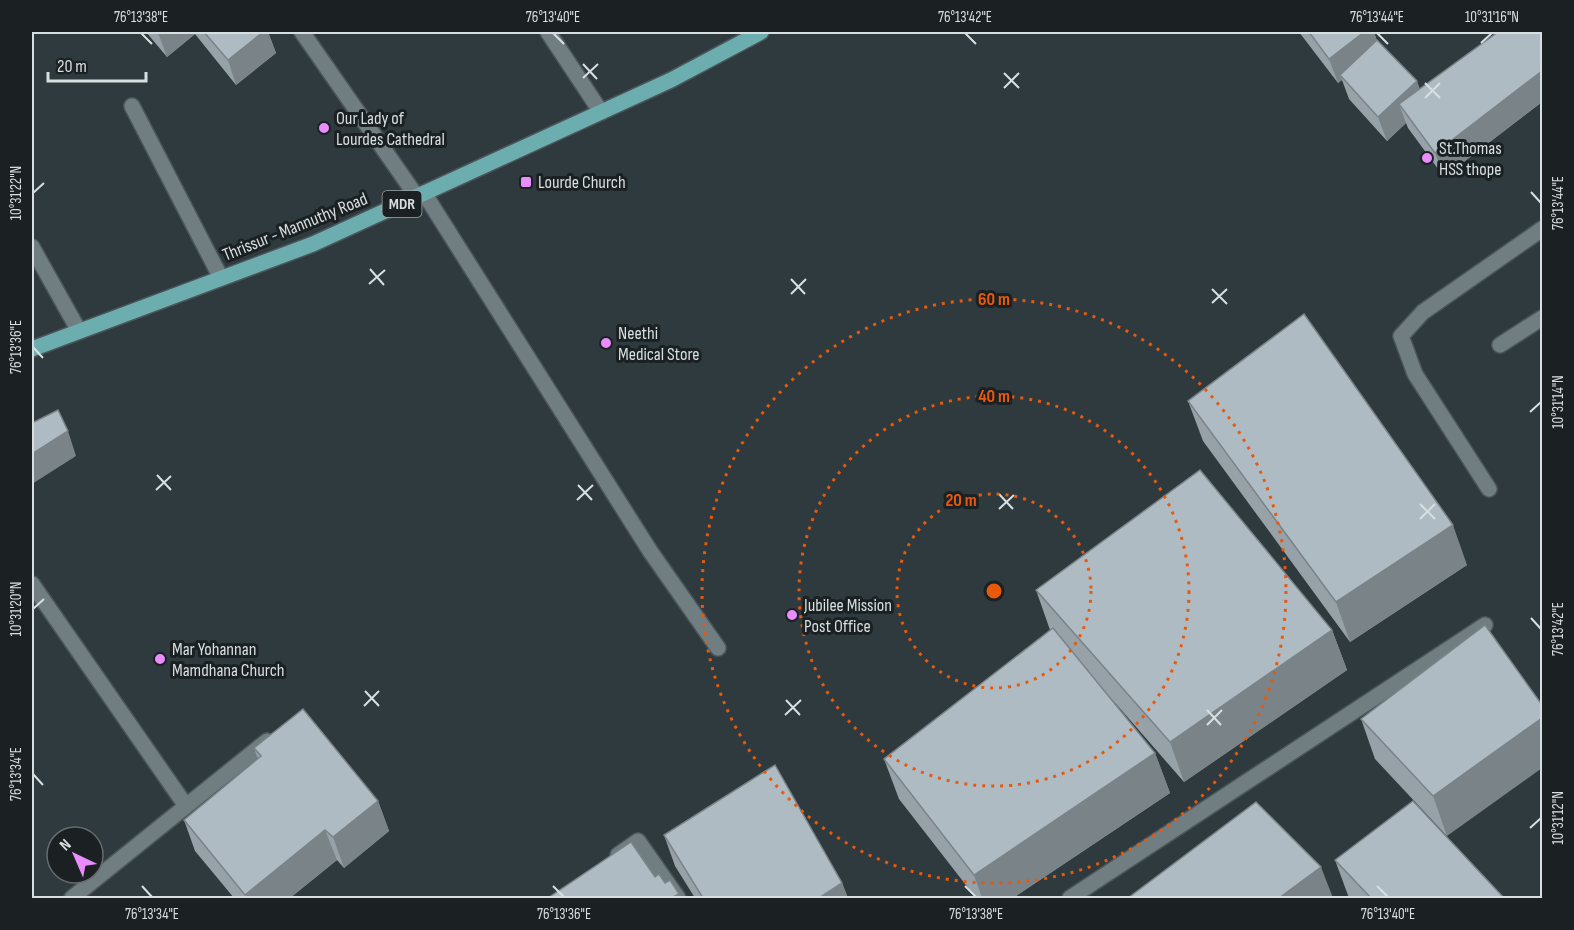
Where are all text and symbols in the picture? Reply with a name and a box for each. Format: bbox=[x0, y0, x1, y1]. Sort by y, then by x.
text: 76°13'38"E bbox=[114, 8, 168, 27]
text: 76°13'40"E bbox=[526, 8, 580, 27]
text: 76°13'42"E bbox=[938, 8, 992, 27]
text: 76°13'44"E bbox=[1350, 8, 1404, 27]
text: 10°31'16"N bbox=[1465, 8, 1519, 27]
scale bar bbox=[48, 45, 146, 83]
text: 20 m bbox=[57, 56, 87, 77]
place label: Our Lady of Lourdes Cathedral bbox=[336, 108, 445, 150]
marker: Our Lady of Lourdes Cathedral bbox=[317, 121, 331, 135]
place label: St.Thomas HSS thope bbox=[1439, 138, 1502, 180]
marker: St.Thomas HSS thope bbox=[1420, 151, 1434, 165]
text: 10°31'22"N bbox=[7, 166, 26, 220]
place label: Lourde Church bbox=[538, 172, 626, 193]
marker: Lourde Church bbox=[519, 175, 533, 189]
text: 76°13'44"E bbox=[1549, 176, 1568, 230]
street label: Thrissur - Mannuthy Road bbox=[219, 188, 371, 266]
road number: MDR bbox=[382, 191, 422, 217]
text: 60 m bbox=[978, 289, 1010, 310]
text: 76°13'36"E bbox=[7, 320, 26, 374]
place label: Neethi Medical Store bbox=[618, 323, 700, 365]
marker: Neethi Medical Store bbox=[599, 336, 613, 350]
text: 10°31'14"N bbox=[1549, 375, 1568, 429]
text: 40 m bbox=[978, 386, 1010, 407]
text: 20 m bbox=[945, 490, 977, 511]
centre of rings bbox=[984, 581, 1004, 601]
text: 10°31'20"N bbox=[7, 582, 26, 636]
place label: Jubilee Mission Post Office bbox=[803, 595, 892, 637]
text: 76°13'42"E bbox=[1549, 602, 1568, 656]
marker: Jubilee Mission Post Office bbox=[785, 608, 799, 622]
place label: Mar Yohannan Mamdhana Church bbox=[172, 639, 285, 681]
marker: Mar Yohannan Mamdhana Church bbox=[153, 652, 167, 666]
text: 76°13'34"E bbox=[7, 747, 26, 801]
text: 10°31'12"N bbox=[1549, 791, 1568, 845]
north arrow bbox=[45, 825, 105, 885]
text: N bbox=[56, 835, 75, 855]
text: 76°13'34"E bbox=[125, 905, 179, 924]
text: 76°13'36"E bbox=[537, 905, 591, 924]
text: 76°13'38"E bbox=[949, 905, 1003, 924]
text: 76°13'40"E bbox=[1361, 905, 1415, 924]

